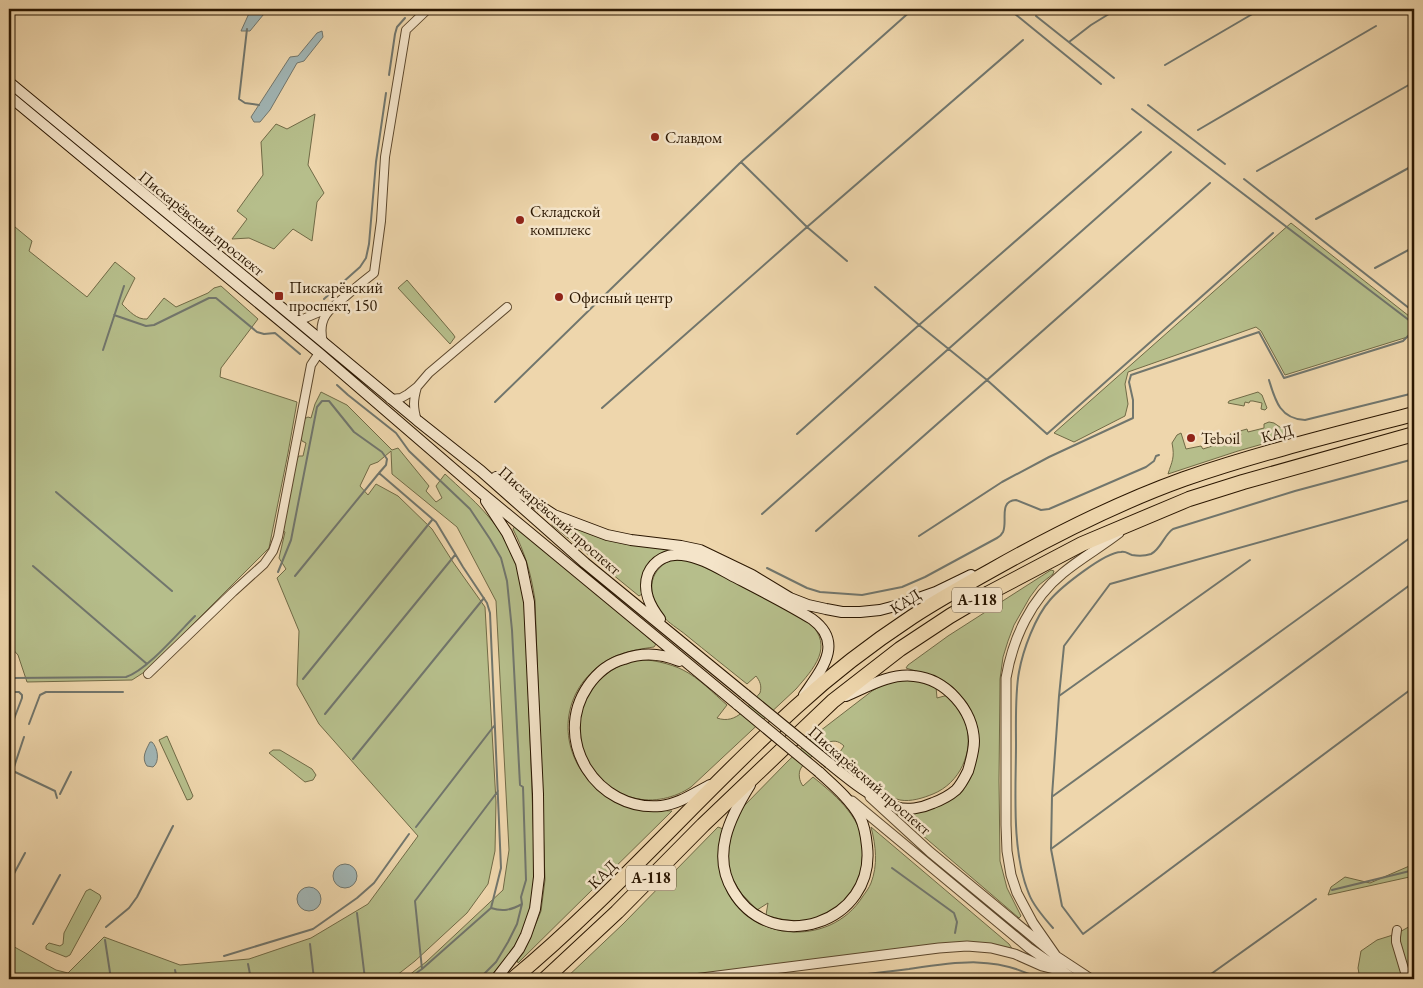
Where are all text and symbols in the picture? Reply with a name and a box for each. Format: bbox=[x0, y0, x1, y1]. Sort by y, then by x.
place label: Славдом bbox=[665, 127, 722, 148]
marker: Славдом bbox=[649, 131, 661, 143]
street label: Пискарёвский проспект bbox=[134, 166, 269, 281]
place label: Складской комплекс bbox=[530, 201, 601, 240]
marker: Складской комплекс bbox=[514, 214, 526, 226]
place label: Пискарёвский проспект, 150 bbox=[289, 277, 383, 316]
place label: Офисный центр bbox=[569, 287, 673, 308]
marker: Пискарёвский проспект, 150 bbox=[273, 290, 285, 302]
marker: Офисный центр bbox=[553, 291, 565, 303]
street label: КАД bbox=[1259, 419, 1296, 448]
place label: Teboil bbox=[1201, 428, 1240, 449]
marker: Teboil bbox=[1185, 432, 1197, 444]
street label: Пискарёвский проспект bbox=[494, 461, 626, 580]
street label: КАД bbox=[886, 584, 925, 619]
road number: А-118 bbox=[952, 588, 1002, 612]
street label: Пискарёвский проспект bbox=[804, 721, 936, 840]
street label: КАД bbox=[583, 855, 621, 893]
road number: А-118 bbox=[626, 866, 676, 890]

